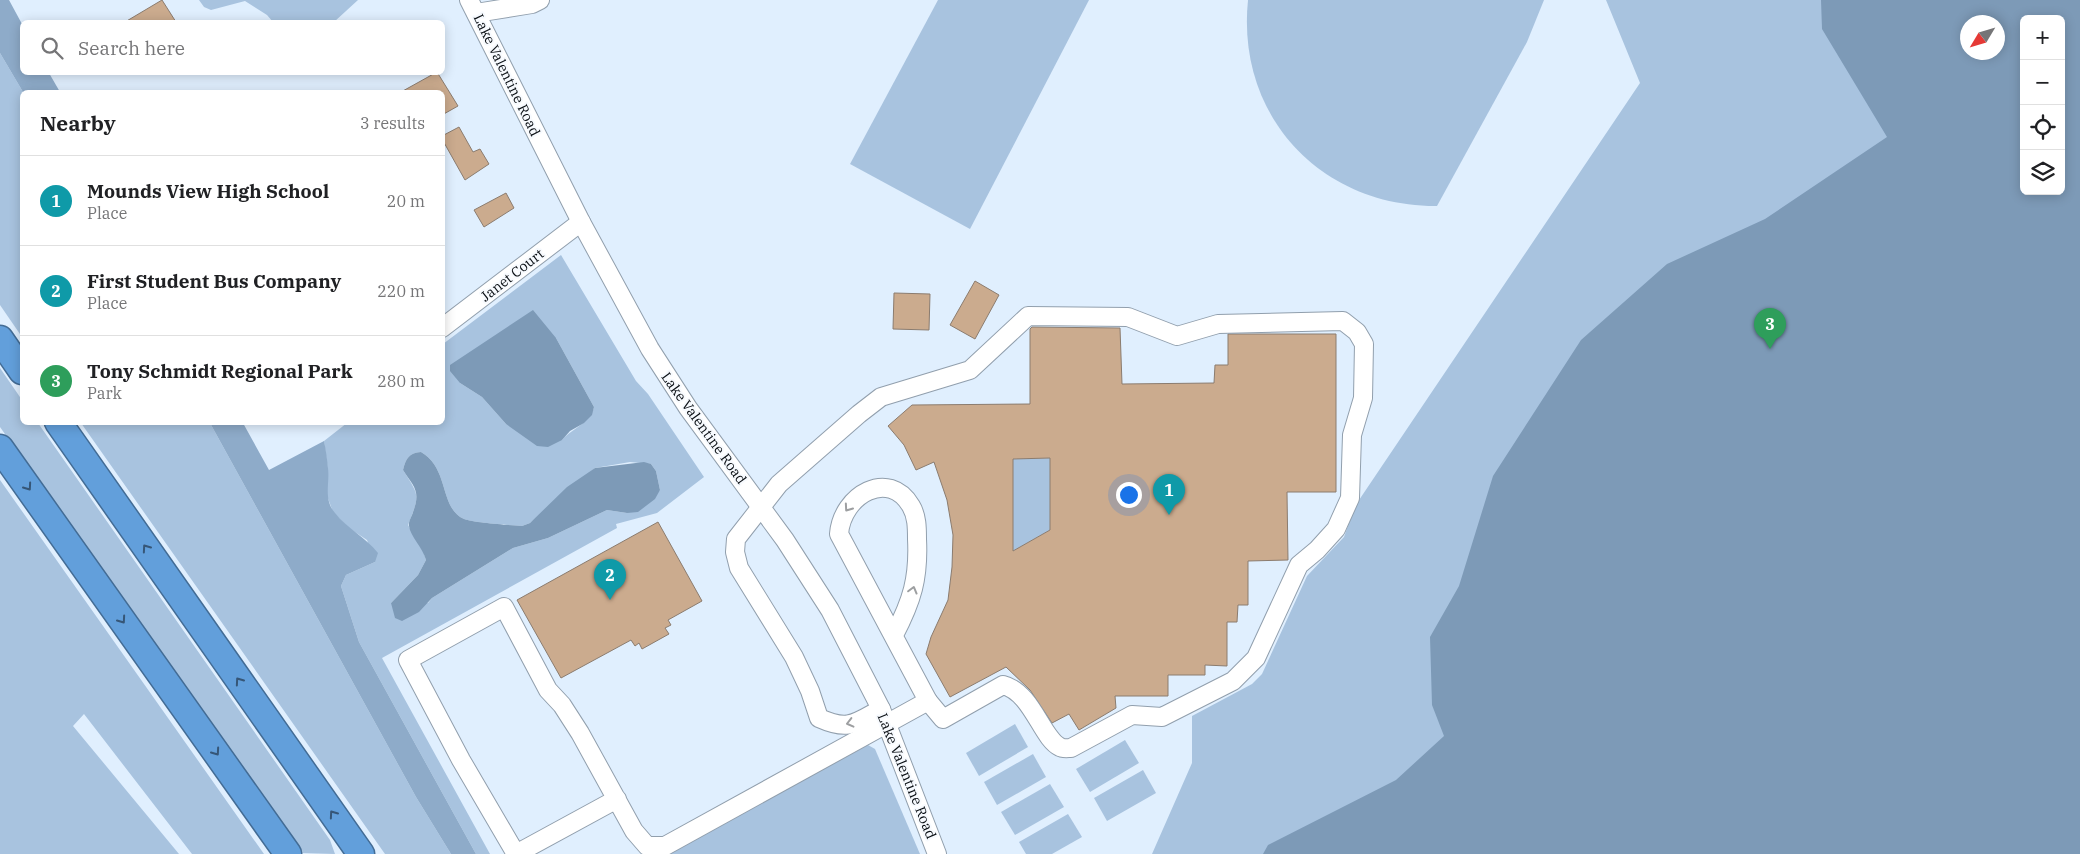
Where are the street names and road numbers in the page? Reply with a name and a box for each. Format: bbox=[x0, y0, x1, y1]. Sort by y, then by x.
street label: Lake Valentine Road bbox=[470, 11, 545, 140]
street label: Janet Court bbox=[477, 245, 547, 305]
street label: Lake Valentine Road bbox=[657, 369, 751, 488]
street label: Lake Valentine Road bbox=[874, 711, 941, 842]

